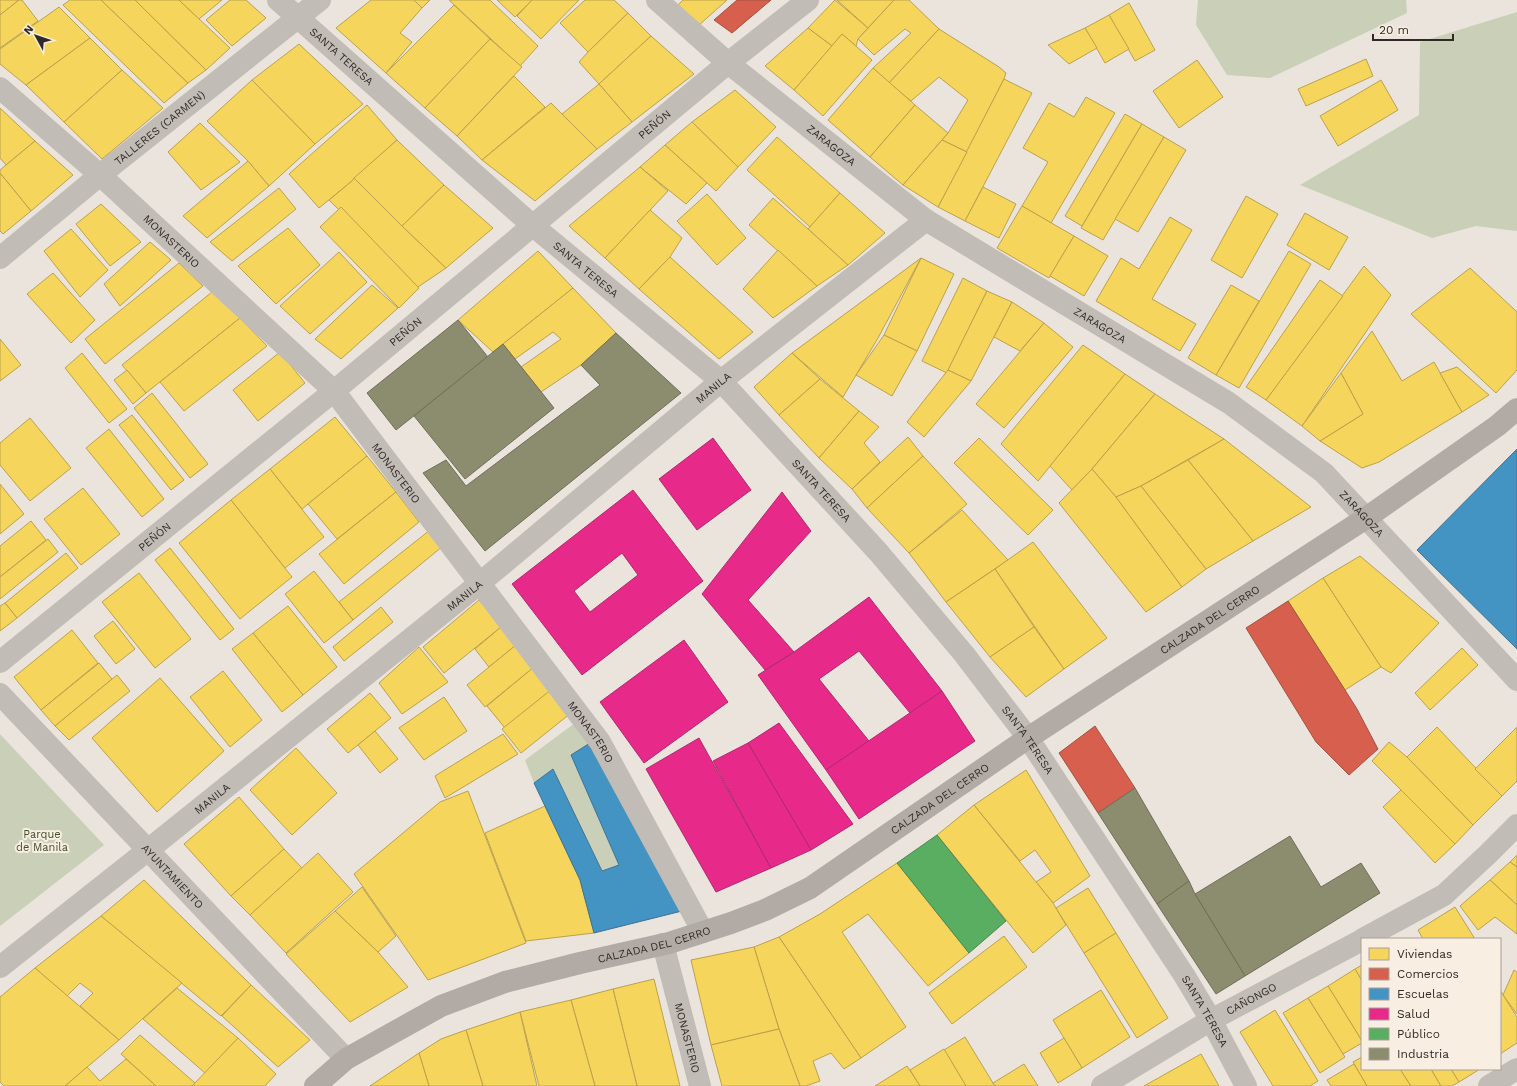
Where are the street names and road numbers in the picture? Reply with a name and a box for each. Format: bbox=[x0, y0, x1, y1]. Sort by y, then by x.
street label: SANTA TERESA bbox=[307, 25, 376, 88]
street label: TALLERES (CARMEN) bbox=[112, 88, 208, 168]
street label: PEÑÓN bbox=[636, 107, 673, 141]
street label: ZARAGOZA bbox=[804, 122, 859, 168]
street label: MONASTERIO bbox=[141, 212, 203, 270]
street label: SANTA TERESA bbox=[551, 239, 621, 300]
street label: ZARAGOZA bbox=[1072, 304, 1129, 346]
street label: PEÑÓN bbox=[387, 314, 424, 349]
street label: MANILA bbox=[693, 369, 733, 406]
street label: MONASTERIO bbox=[369, 440, 423, 506]
street label: SANTA TERESA bbox=[790, 456, 854, 524]
street label: ZARAGOZA bbox=[1337, 488, 1387, 539]
street label: PEÑÓN bbox=[136, 520, 173, 554]
street label: MANILA bbox=[444, 577, 485, 614]
street label: CALZADA DEL CERRO bbox=[1158, 583, 1262, 657]
street label: MONASTERIO bbox=[565, 699, 617, 765]
street label: SANTA TERESA bbox=[999, 703, 1056, 776]
street label: CALZADA DEL CERRO bbox=[888, 760, 991, 837]
street label: MANILA bbox=[192, 780, 233, 817]
street label: AYUNTAMIENTO bbox=[139, 841, 206, 911]
street label: CALZADA DEL CERRO bbox=[596, 924, 712, 965]
street label: SANTA TERESA bbox=[1179, 973, 1231, 1049]
street label: CAÑONGO bbox=[1224, 980, 1279, 1017]
street label: MONASTERIO bbox=[672, 1001, 703, 1074]

